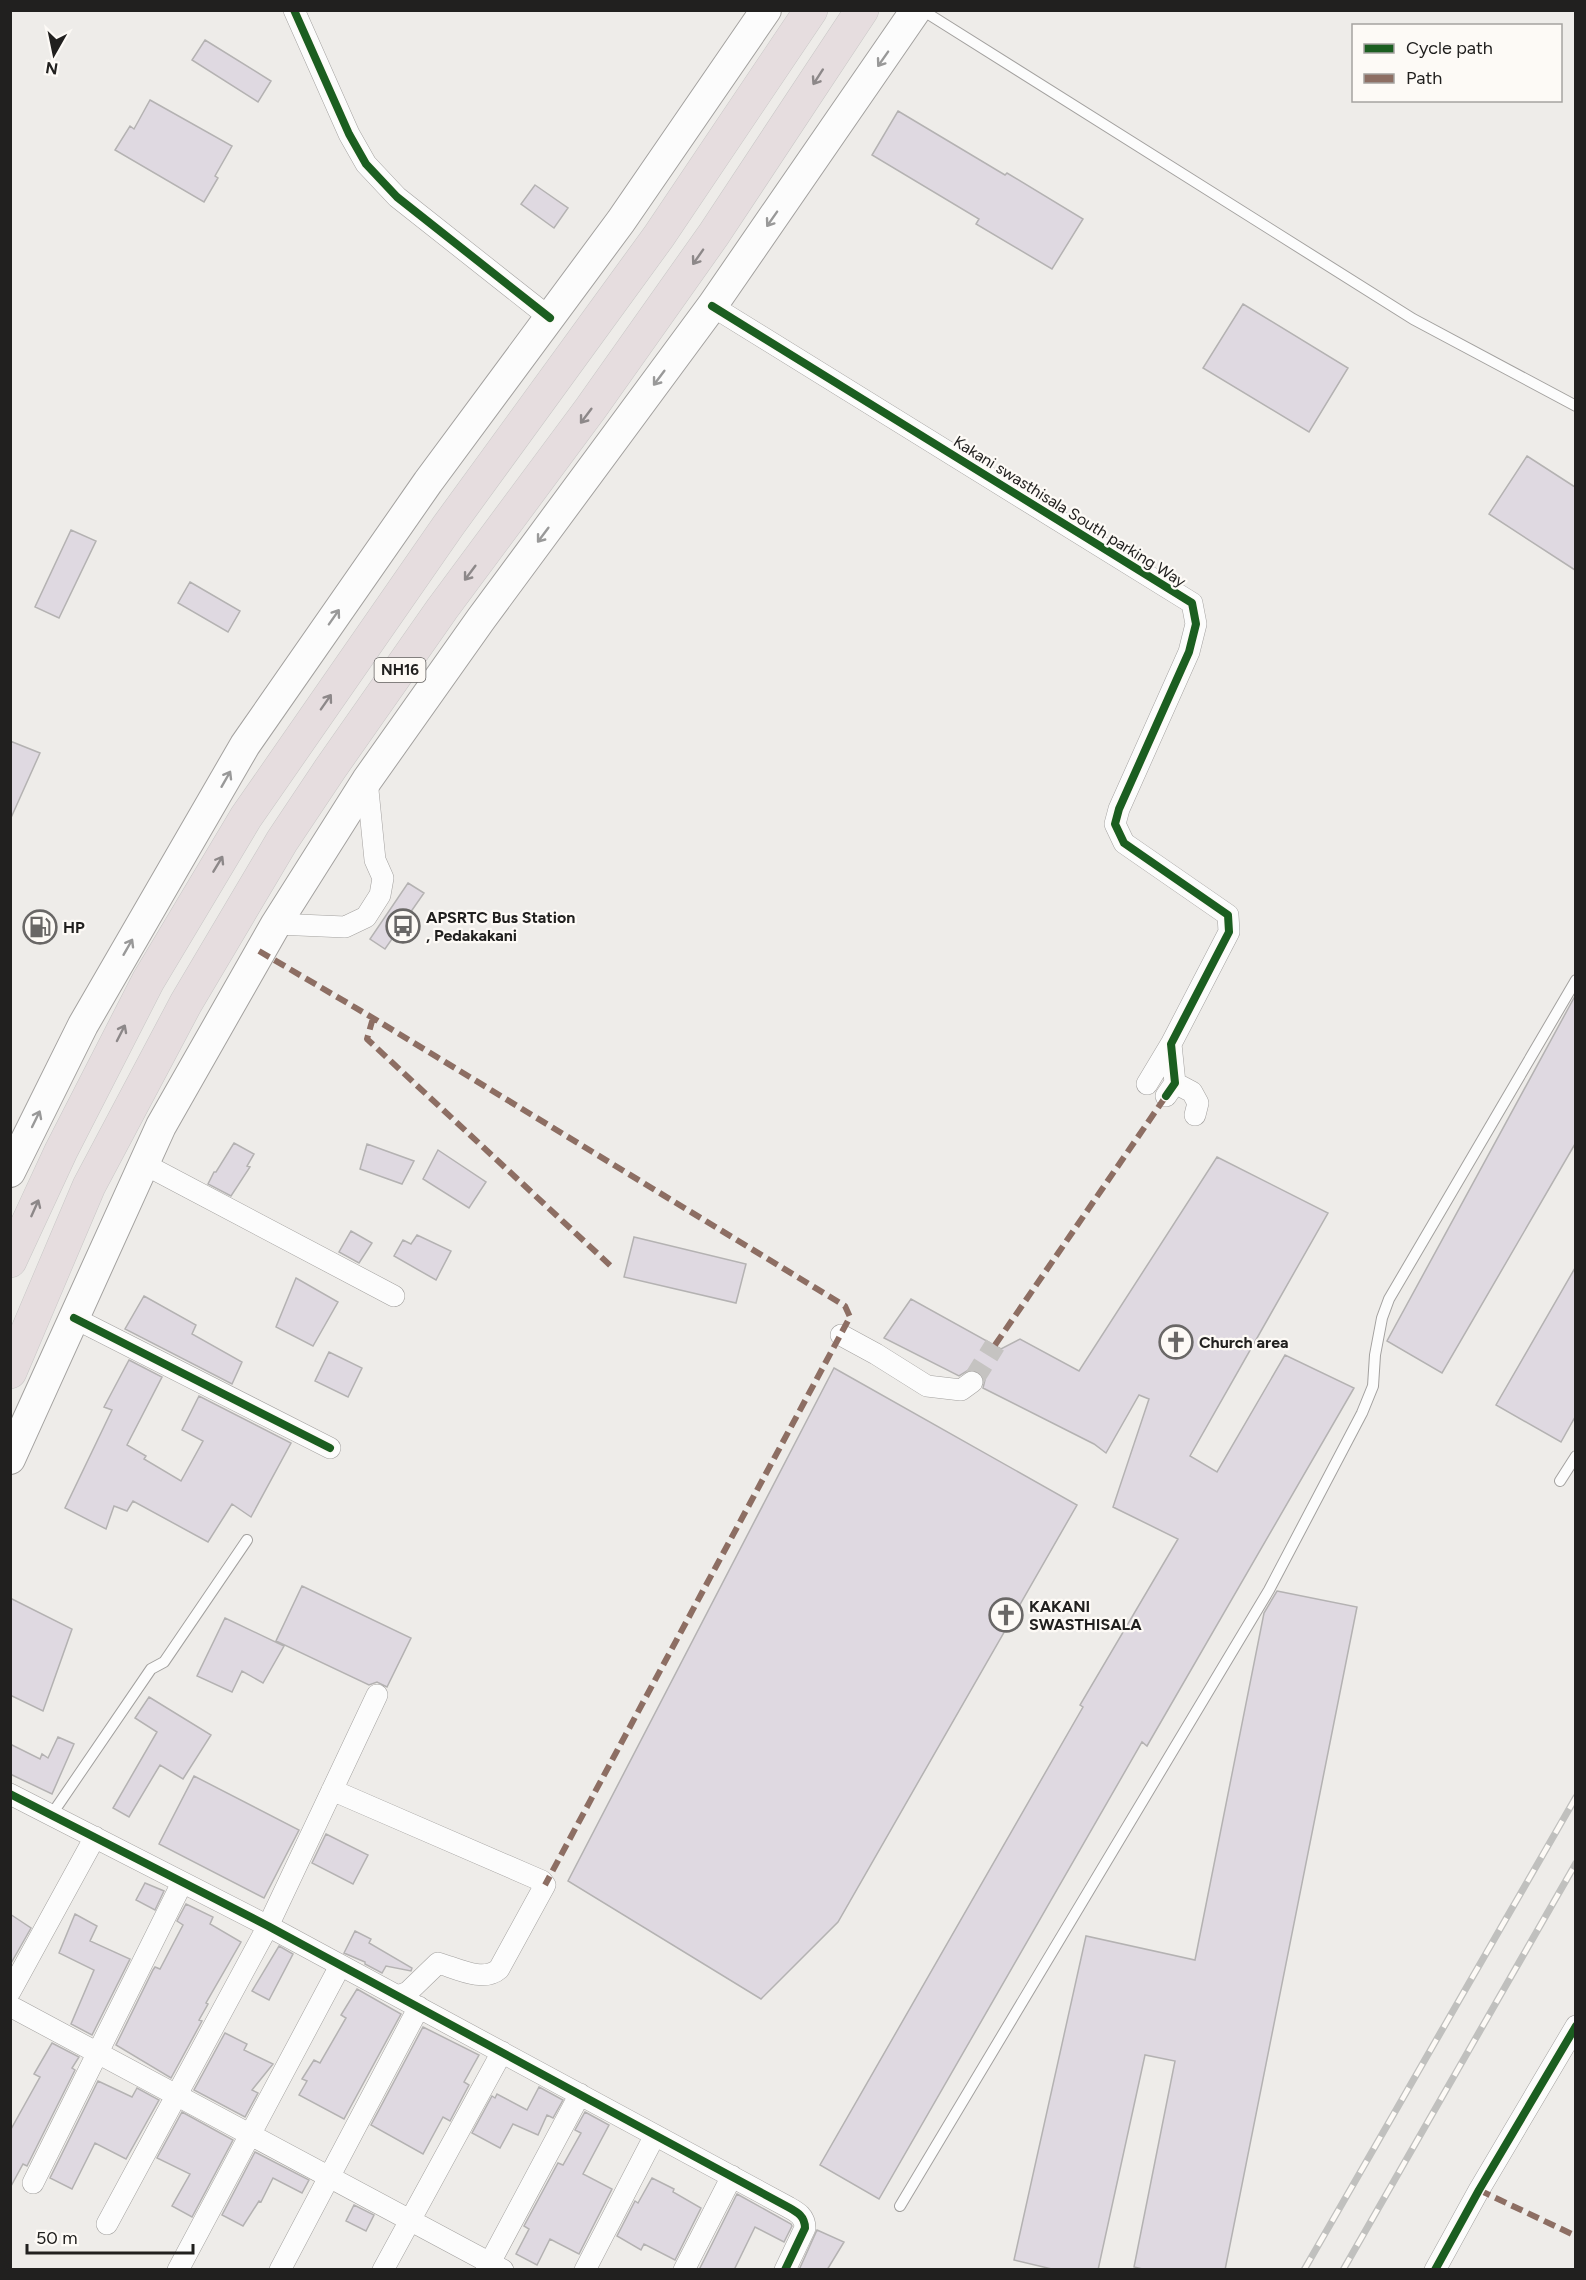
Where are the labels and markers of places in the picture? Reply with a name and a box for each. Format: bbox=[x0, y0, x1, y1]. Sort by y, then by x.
bus stop icon: APSRTC Bus Station , Pedakakani bbox=[385, 908, 421, 944]
place label: APSRTC Bus Station , Pedakakani bbox=[426, 908, 575, 945]
fuel station icon: HP bbox=[22, 909, 58, 945]
place label: HP bbox=[63, 918, 85, 937]
church icon: Church area bbox=[1158, 1324, 1194, 1360]
place label: Church area bbox=[1199, 1333, 1289, 1352]
church icon: KAKANI SWASTHISALA bbox=[988, 1597, 1024, 1633]
place label: KAKANI SWASTHISALA bbox=[1029, 1597, 1142, 1634]

